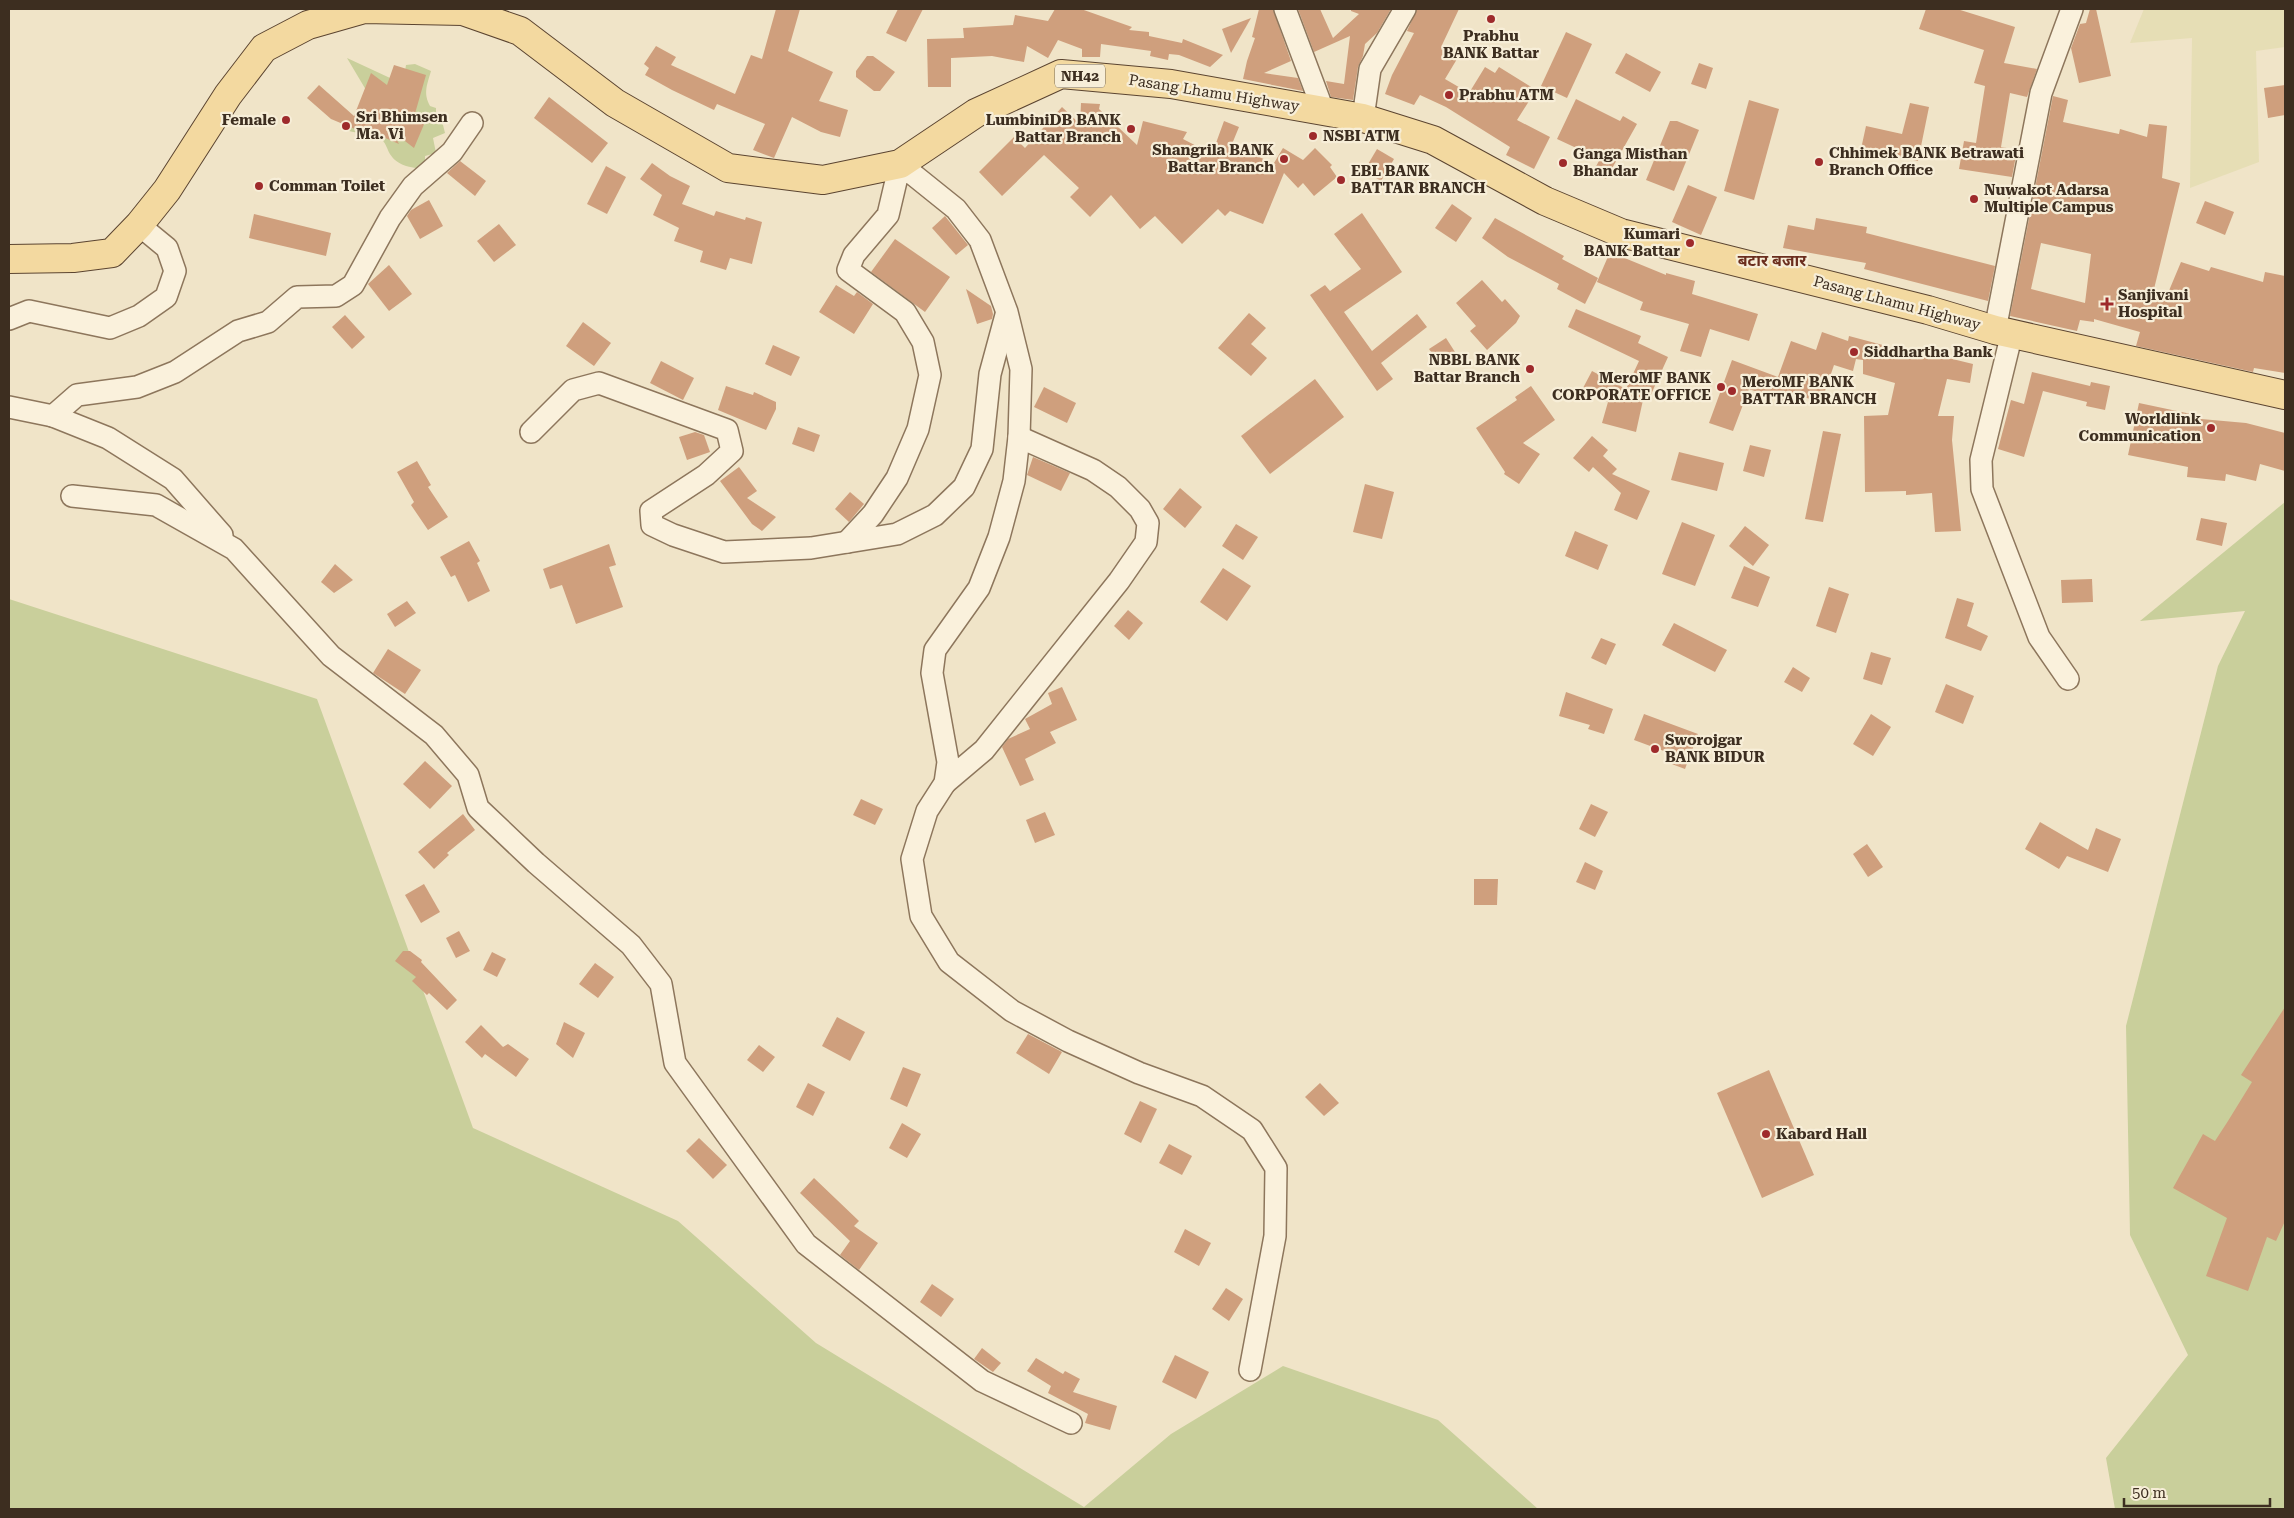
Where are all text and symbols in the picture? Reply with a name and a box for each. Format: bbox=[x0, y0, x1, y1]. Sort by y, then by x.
marker: Prabhu BANK Battar bbox=[1485, 13, 1497, 25]
place label: Prabhu BANK Battar bbox=[1443, 27, 1539, 62]
road number: NH42 bbox=[1055, 64, 1105, 88]
street label: Pasang Lhamu Highway bbox=[1127, 71, 1301, 115]
place label: Prabhu ATM bbox=[1459, 86, 1555, 104]
marker: Prabhu ATM bbox=[1443, 89, 1455, 101]
place label: Sri Bhimsen Ma. Vi bbox=[356, 108, 448, 143]
place label: Female bbox=[222, 111, 276, 129]
place label: LumbiniDB BANK Battar Branch bbox=[986, 111, 1121, 146]
marker: Female bbox=[280, 114, 292, 126]
marker: Sri Bhimsen Ma. Vi bbox=[340, 120, 352, 132]
marker: LumbiniDB BANK Battar Branch bbox=[1125, 123, 1137, 135]
place label: NSBI ATM bbox=[1323, 127, 1400, 145]
marker: NSBI ATM bbox=[1307, 130, 1319, 142]
place label: Shangrila BANK Battar Branch bbox=[1152, 141, 1274, 176]
place label: Chhimek BANK Betrawati Branch Office bbox=[1829, 144, 2024, 179]
place label: Ganga Misthan Bhandar bbox=[1573, 145, 1688, 180]
marker: Shangrila BANK Battar Branch bbox=[1278, 153, 1290, 165]
marker: Chhimek BANK Betrawati Branch Office bbox=[1813, 156, 1825, 168]
marker: Ganga Misthan Bhandar bbox=[1557, 157, 1569, 169]
place label: EBL BANK BATTAR BRANCH bbox=[1351, 162, 1486, 197]
marker: EBL BANK BATTAR BRANCH bbox=[1335, 174, 1347, 186]
place label: Comman Toilet bbox=[269, 177, 385, 195]
marker: Comman Toilet bbox=[253, 180, 265, 192]
place label: Nuwakot Adarsa Multiple Campus bbox=[1984, 181, 2114, 216]
marker: Nuwakot Adarsa Multiple Campus bbox=[1968, 193, 1980, 205]
place label: Kumari BANK Battar bbox=[1584, 225, 1680, 260]
marker: Kumari BANK Battar bbox=[1684, 237, 1696, 249]
district label: बटार बजार bbox=[1738, 251, 1807, 270]
street label: Pasang Lhamu Highway bbox=[1811, 272, 1983, 334]
place label: Sanjivani Hospital bbox=[2118, 286, 2189, 321]
marker: Sanjivani Hospital bbox=[2100, 297, 2114, 311]
place label: Siddhartha Bank bbox=[1864, 343, 1993, 361]
marker: Siddhartha Bank bbox=[1848, 346, 1860, 358]
place label: NBBL BANK Battar Branch bbox=[1414, 351, 1520, 386]
marker: NBBL BANK Battar Branch bbox=[1524, 363, 1536, 375]
place label: MeroMF BANK CORPORATE OFFICE bbox=[1552, 369, 1711, 404]
place label: MeroMF BANK BATTAR BRANCH bbox=[1742, 373, 1877, 408]
marker: MeroMF BANK CORPORATE OFFICE bbox=[1715, 381, 1727, 393]
marker: MeroMF BANK BATTAR BRANCH bbox=[1726, 385, 1738, 397]
place label: Worldlink Communication bbox=[2079, 410, 2202, 445]
marker: Worldlink Communication bbox=[2205, 422, 2217, 434]
place label: Sworojgar BANK BIDUR bbox=[1665, 731, 1765, 766]
marker: Sworojgar BANK BIDUR bbox=[1649, 743, 1661, 755]
place label: Kabard Hall bbox=[1776, 1125, 1867, 1143]
marker: Kabard Hall bbox=[1760, 1128, 1772, 1140]
scale bar bbox=[2124, 1476, 2270, 1508]
text: 50 m bbox=[2132, 1484, 2167, 1502]

